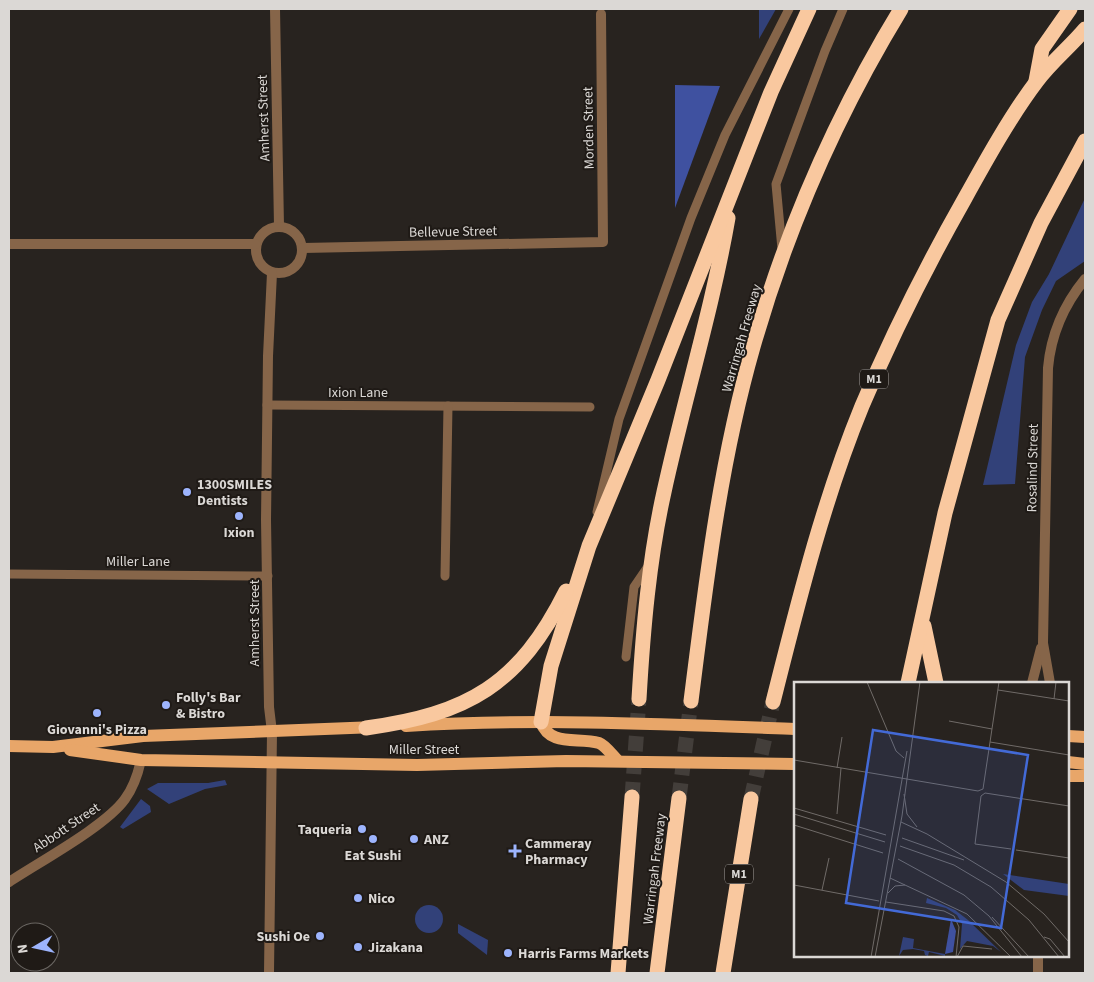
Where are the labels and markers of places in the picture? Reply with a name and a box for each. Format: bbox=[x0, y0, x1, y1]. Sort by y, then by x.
place label: 1300SMILES Dentists bbox=[197, 475, 272, 511]
marker: 1300SMILES Dentists bbox=[181, 486, 193, 498]
marker: Ixion bbox=[233, 510, 245, 522]
place label: Ixion bbox=[223, 523, 255, 543]
place label: Folly's Bar & Bistro bbox=[176, 688, 241, 724]
marker: Folly's Bar & Bistro bbox=[160, 699, 172, 711]
marker: Giovanni's Pizza bbox=[91, 707, 103, 719]
place label: Giovanni's Pizza bbox=[47, 720, 147, 740]
place label: Taqueria bbox=[298, 820, 352, 840]
marker: Taqueria bbox=[356, 823, 368, 835]
place label: ANZ bbox=[423, 830, 449, 850]
marker: Eat Sushi bbox=[367, 833, 379, 845]
marker: ANZ bbox=[408, 833, 420, 845]
place label: Cammeray Pharmacy bbox=[525, 834, 592, 870]
marker: Cammeray Pharmacy bbox=[509, 845, 521, 857]
place label: Eat Sushi bbox=[345, 846, 402, 866]
place label: Nico bbox=[368, 889, 395, 909]
marker: Nico bbox=[352, 892, 364, 904]
place label: Sushi Oe bbox=[257, 927, 310, 947]
marker: Sushi Oe bbox=[314, 930, 326, 942]
place label: Jizakana bbox=[368, 938, 423, 958]
marker: Jizakana bbox=[352, 941, 364, 953]
place label: Harris Farms Markets bbox=[518, 944, 649, 964]
marker: Harris Farms Markets bbox=[502, 947, 514, 959]

